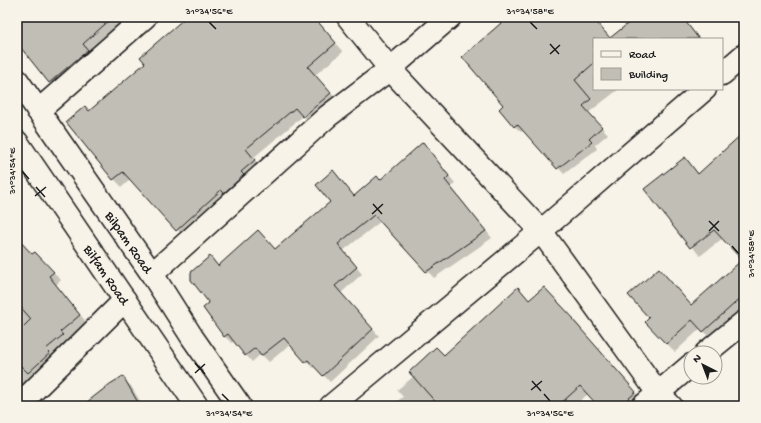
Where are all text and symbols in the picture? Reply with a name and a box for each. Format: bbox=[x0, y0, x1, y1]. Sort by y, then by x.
text: 31°34'56"E bbox=[185, 6, 233, 18]
text: 31°34'58"E bbox=[505, 6, 554, 18]
legend bbox=[593, 38, 723, 90]
text: Road bbox=[629, 49, 656, 63]
text: Building bbox=[628, 69, 668, 83]
text: 31°34'54"E bbox=[7, 147, 19, 195]
street label: Bilpam Road bbox=[99, 208, 156, 279]
text: 31°34'58"E bbox=[746, 230, 758, 279]
street label: Bilfam Road bbox=[78, 241, 133, 310]
north arrow bbox=[683, 345, 723, 385]
text: N bbox=[691, 352, 704, 366]
text: 31°34'54"E bbox=[205, 408, 253, 420]
text: 31°34'56"E bbox=[526, 408, 574, 420]

